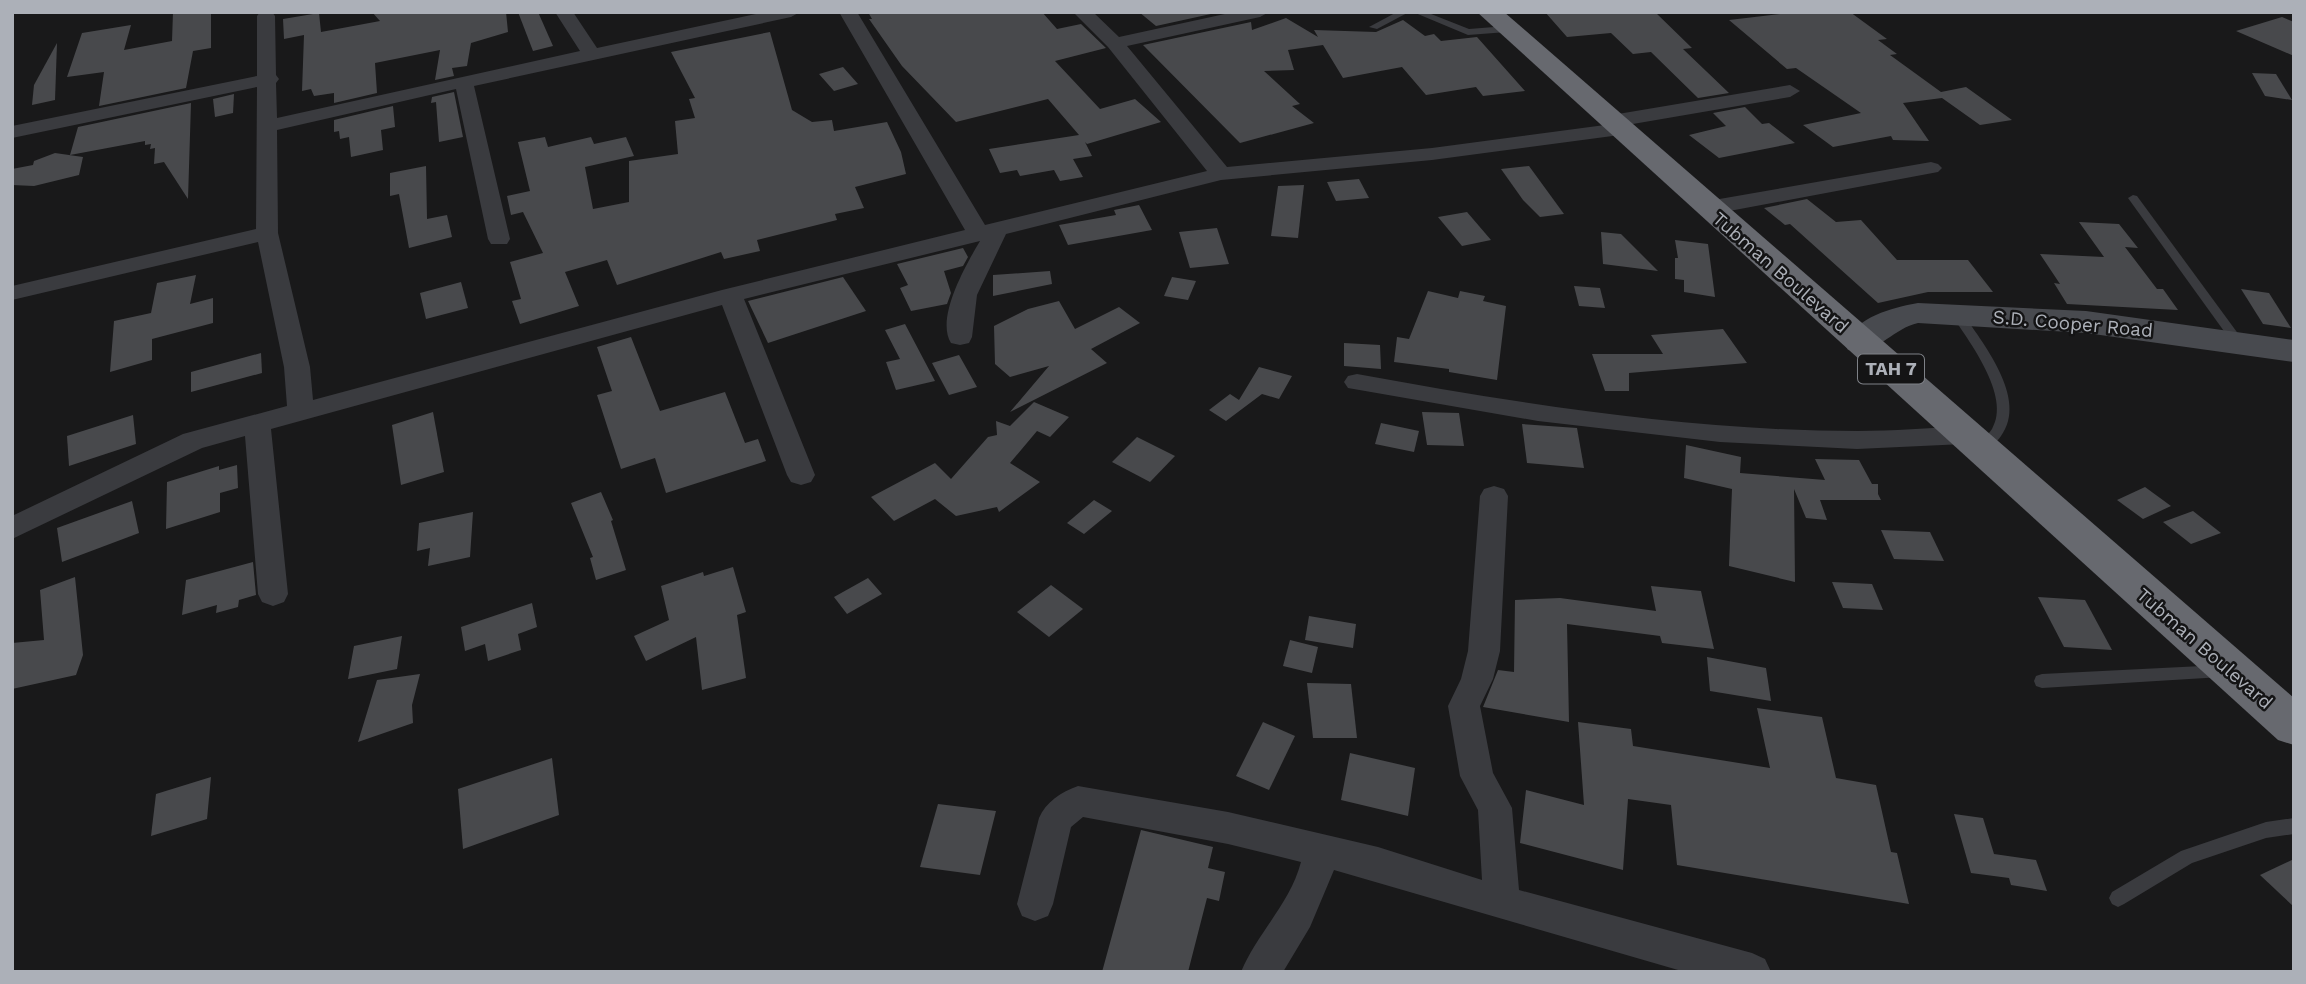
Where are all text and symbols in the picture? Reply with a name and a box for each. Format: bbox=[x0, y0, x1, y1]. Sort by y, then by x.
street label: Tubman Boulevard bbox=[1708, 207, 1853, 338]
street label: S.D. Cooper Road bbox=[1992, 305, 2154, 342]
road number: TAH 7 bbox=[1858, 354, 1924, 384]
street label: Tubman Boulevard bbox=[2132, 583, 2277, 714]

